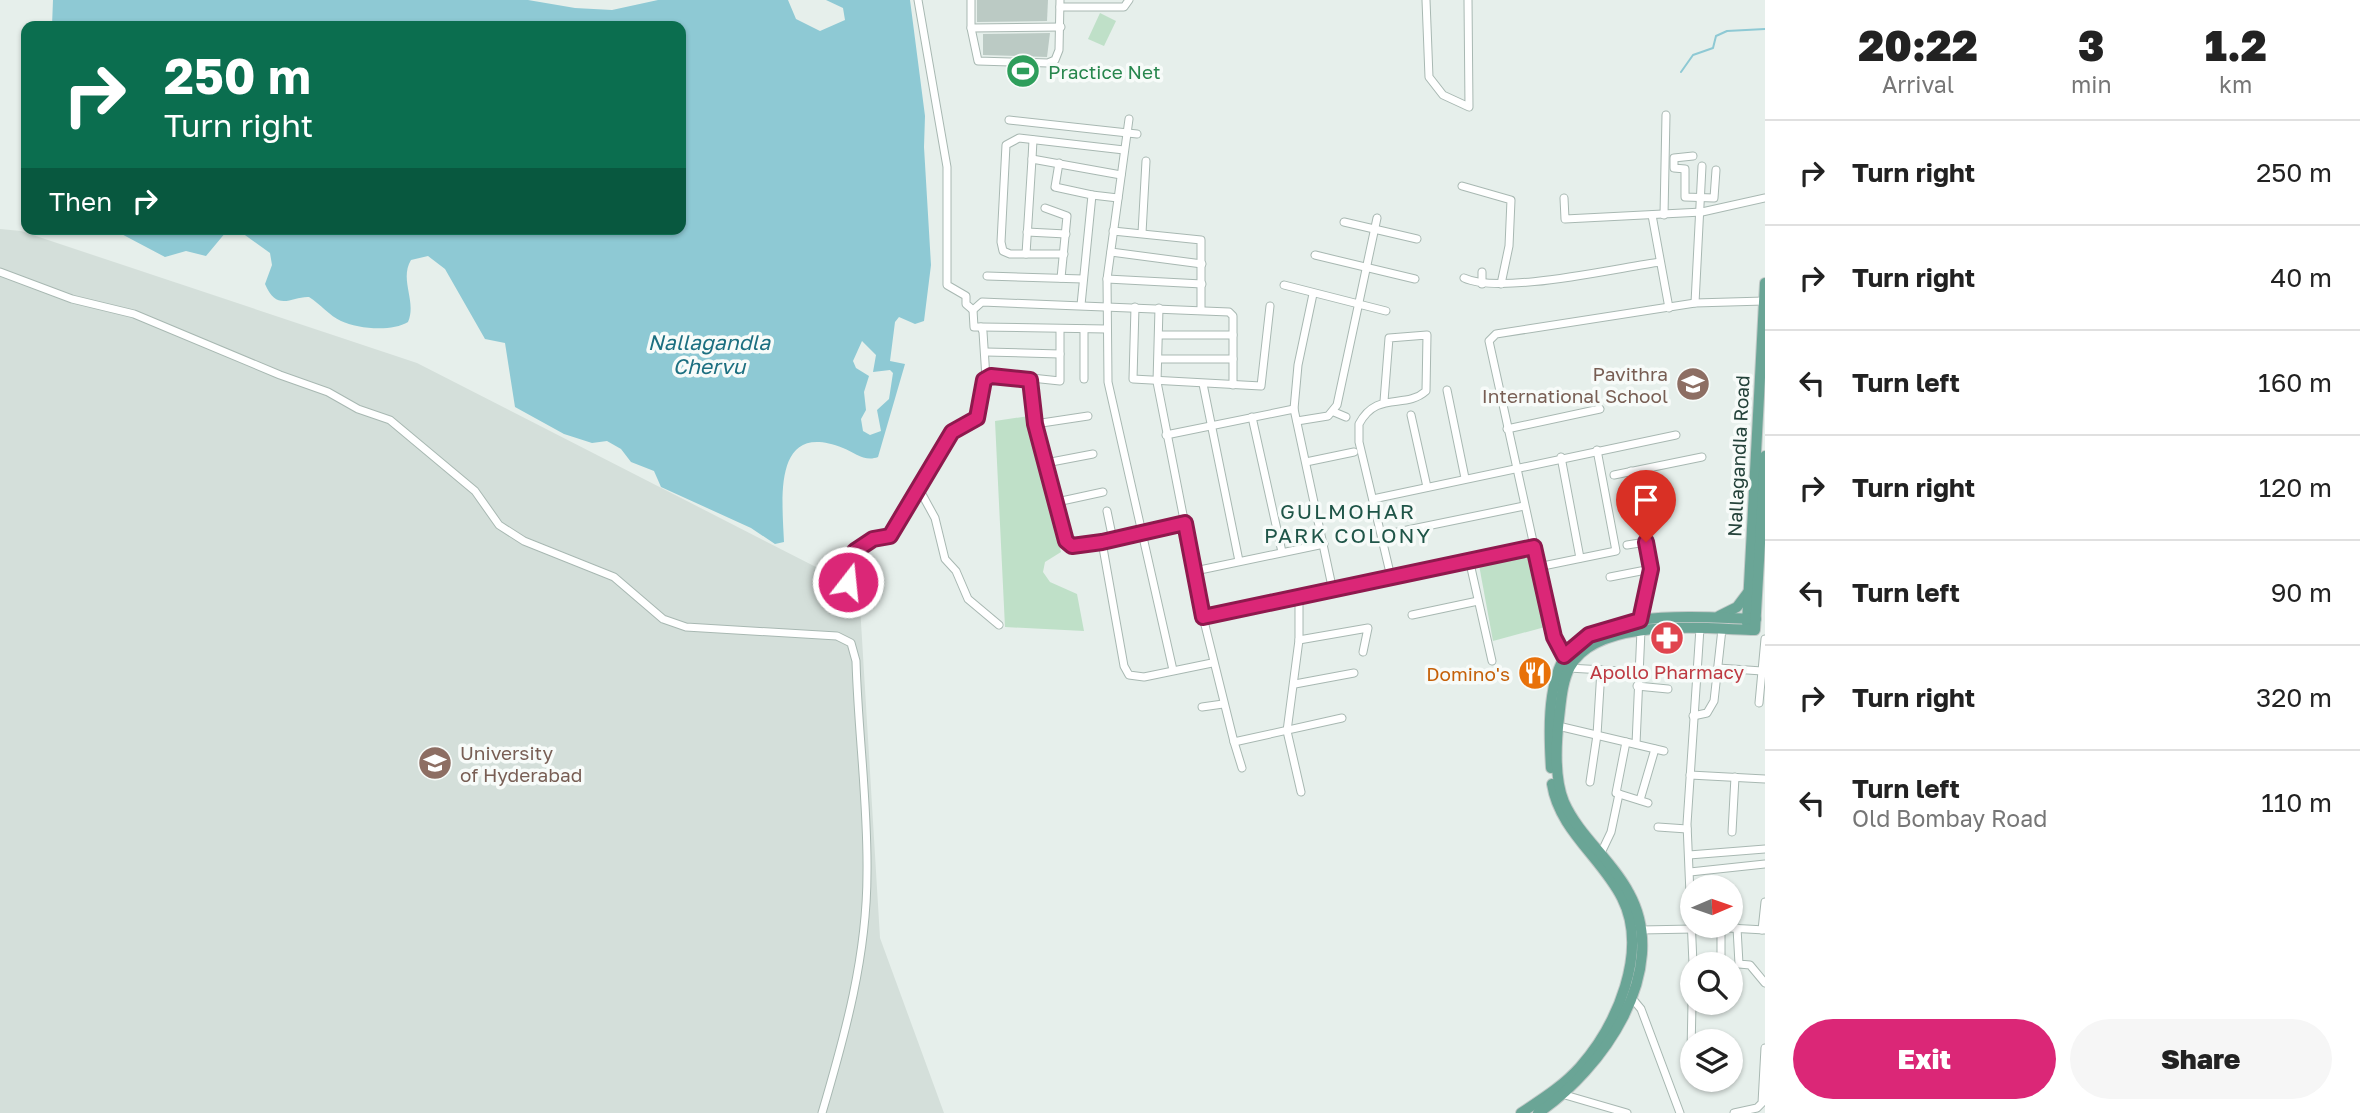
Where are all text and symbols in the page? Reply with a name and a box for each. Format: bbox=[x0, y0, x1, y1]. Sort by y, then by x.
text: 20:22 bbox=[1858, 20, 1978, 70]
text: 3 bbox=[2078, 20, 2105, 70]
text: 1.2 bbox=[2205, 20, 2267, 70]
text: 250 m bbox=[164, 46, 311, 105]
icon: right bbox=[49, 49, 140, 140]
sports icon: Practice Net bbox=[1004, 52, 1042, 90]
place label: Practice Net bbox=[1048, 60, 1161, 83]
text: Arrival bbox=[1882, 70, 1954, 98]
text: min bbox=[2071, 70, 2112, 98]
text: km bbox=[2219, 70, 2252, 98]
text: Turn right bbox=[164, 106, 313, 144]
icon: right bbox=[1793, 154, 1831, 192]
text: Turn right bbox=[1852, 157, 1975, 188]
text: 250 m bbox=[2256, 157, 2332, 188]
icon: right bbox=[126, 182, 164, 220]
text: Then bbox=[49, 186, 112, 217]
icon: right bbox=[1793, 259, 1831, 297]
text: Turn right bbox=[1852, 262, 1975, 293]
text: 40 m bbox=[2271, 262, 2332, 293]
water label: Nallagandla Chervu bbox=[648, 329, 771, 379]
place label: Pavithra International School bbox=[1482, 362, 1668, 407]
icon: left bbox=[1793, 364, 1831, 402]
school or university icon: Pavithra International School bbox=[1674, 365, 1712, 403]
text: Turn left bbox=[1852, 367, 1960, 398]
text: 160 m bbox=[2258, 367, 2332, 398]
street label: Nallagandla Road bbox=[1722, 375, 1754, 537]
icon: right bbox=[1793, 469, 1831, 507]
pin bbox=[1616, 470, 1676, 542]
text: Turn right bbox=[1852, 472, 1975, 503]
text: 120 m bbox=[2259, 472, 2332, 503]
icon: arrive bbox=[1627, 481, 1665, 519]
district label: GULMOHAR PARK COLONY bbox=[1264, 498, 1432, 548]
position arrow bbox=[811, 545, 885, 619]
icon: left bbox=[1793, 574, 1831, 612]
text: Turn left bbox=[1852, 577, 1960, 608]
text: 90 m bbox=[2271, 577, 2332, 608]
pharmacy icon: Apollo Pharmacy bbox=[1648, 619, 1686, 657]
restaurant icon: Domino's bbox=[1516, 654, 1554, 692]
place label: Apollo Pharmacy bbox=[1590, 660, 1745, 683]
place label: Domino's bbox=[1426, 662, 1510, 685]
icon: right bbox=[1793, 679, 1831, 717]
text: Turn right bbox=[1852, 682, 1975, 713]
text: 320 m bbox=[2256, 682, 2332, 713]
place label: University of Hyderabad bbox=[460, 741, 582, 786]
school or university icon: University of Hyderabad bbox=[416, 744, 454, 782]
text: Turn left bbox=[1852, 773, 1960, 804]
icon: left bbox=[1793, 784, 1831, 822]
text: 110 m bbox=[2261, 787, 2332, 818]
text: Old Bombay Road bbox=[1852, 804, 2047, 832]
north arrow bbox=[1680, 875, 1743, 938]
map controls bbox=[1680, 875, 1743, 1092]
button: search bbox=[1680, 952, 1743, 1015]
button: Exit bbox=[1793, 1019, 2056, 1099]
button: Share bbox=[2070, 1019, 2332, 1099]
button: layers bbox=[1680, 1029, 1743, 1092]

